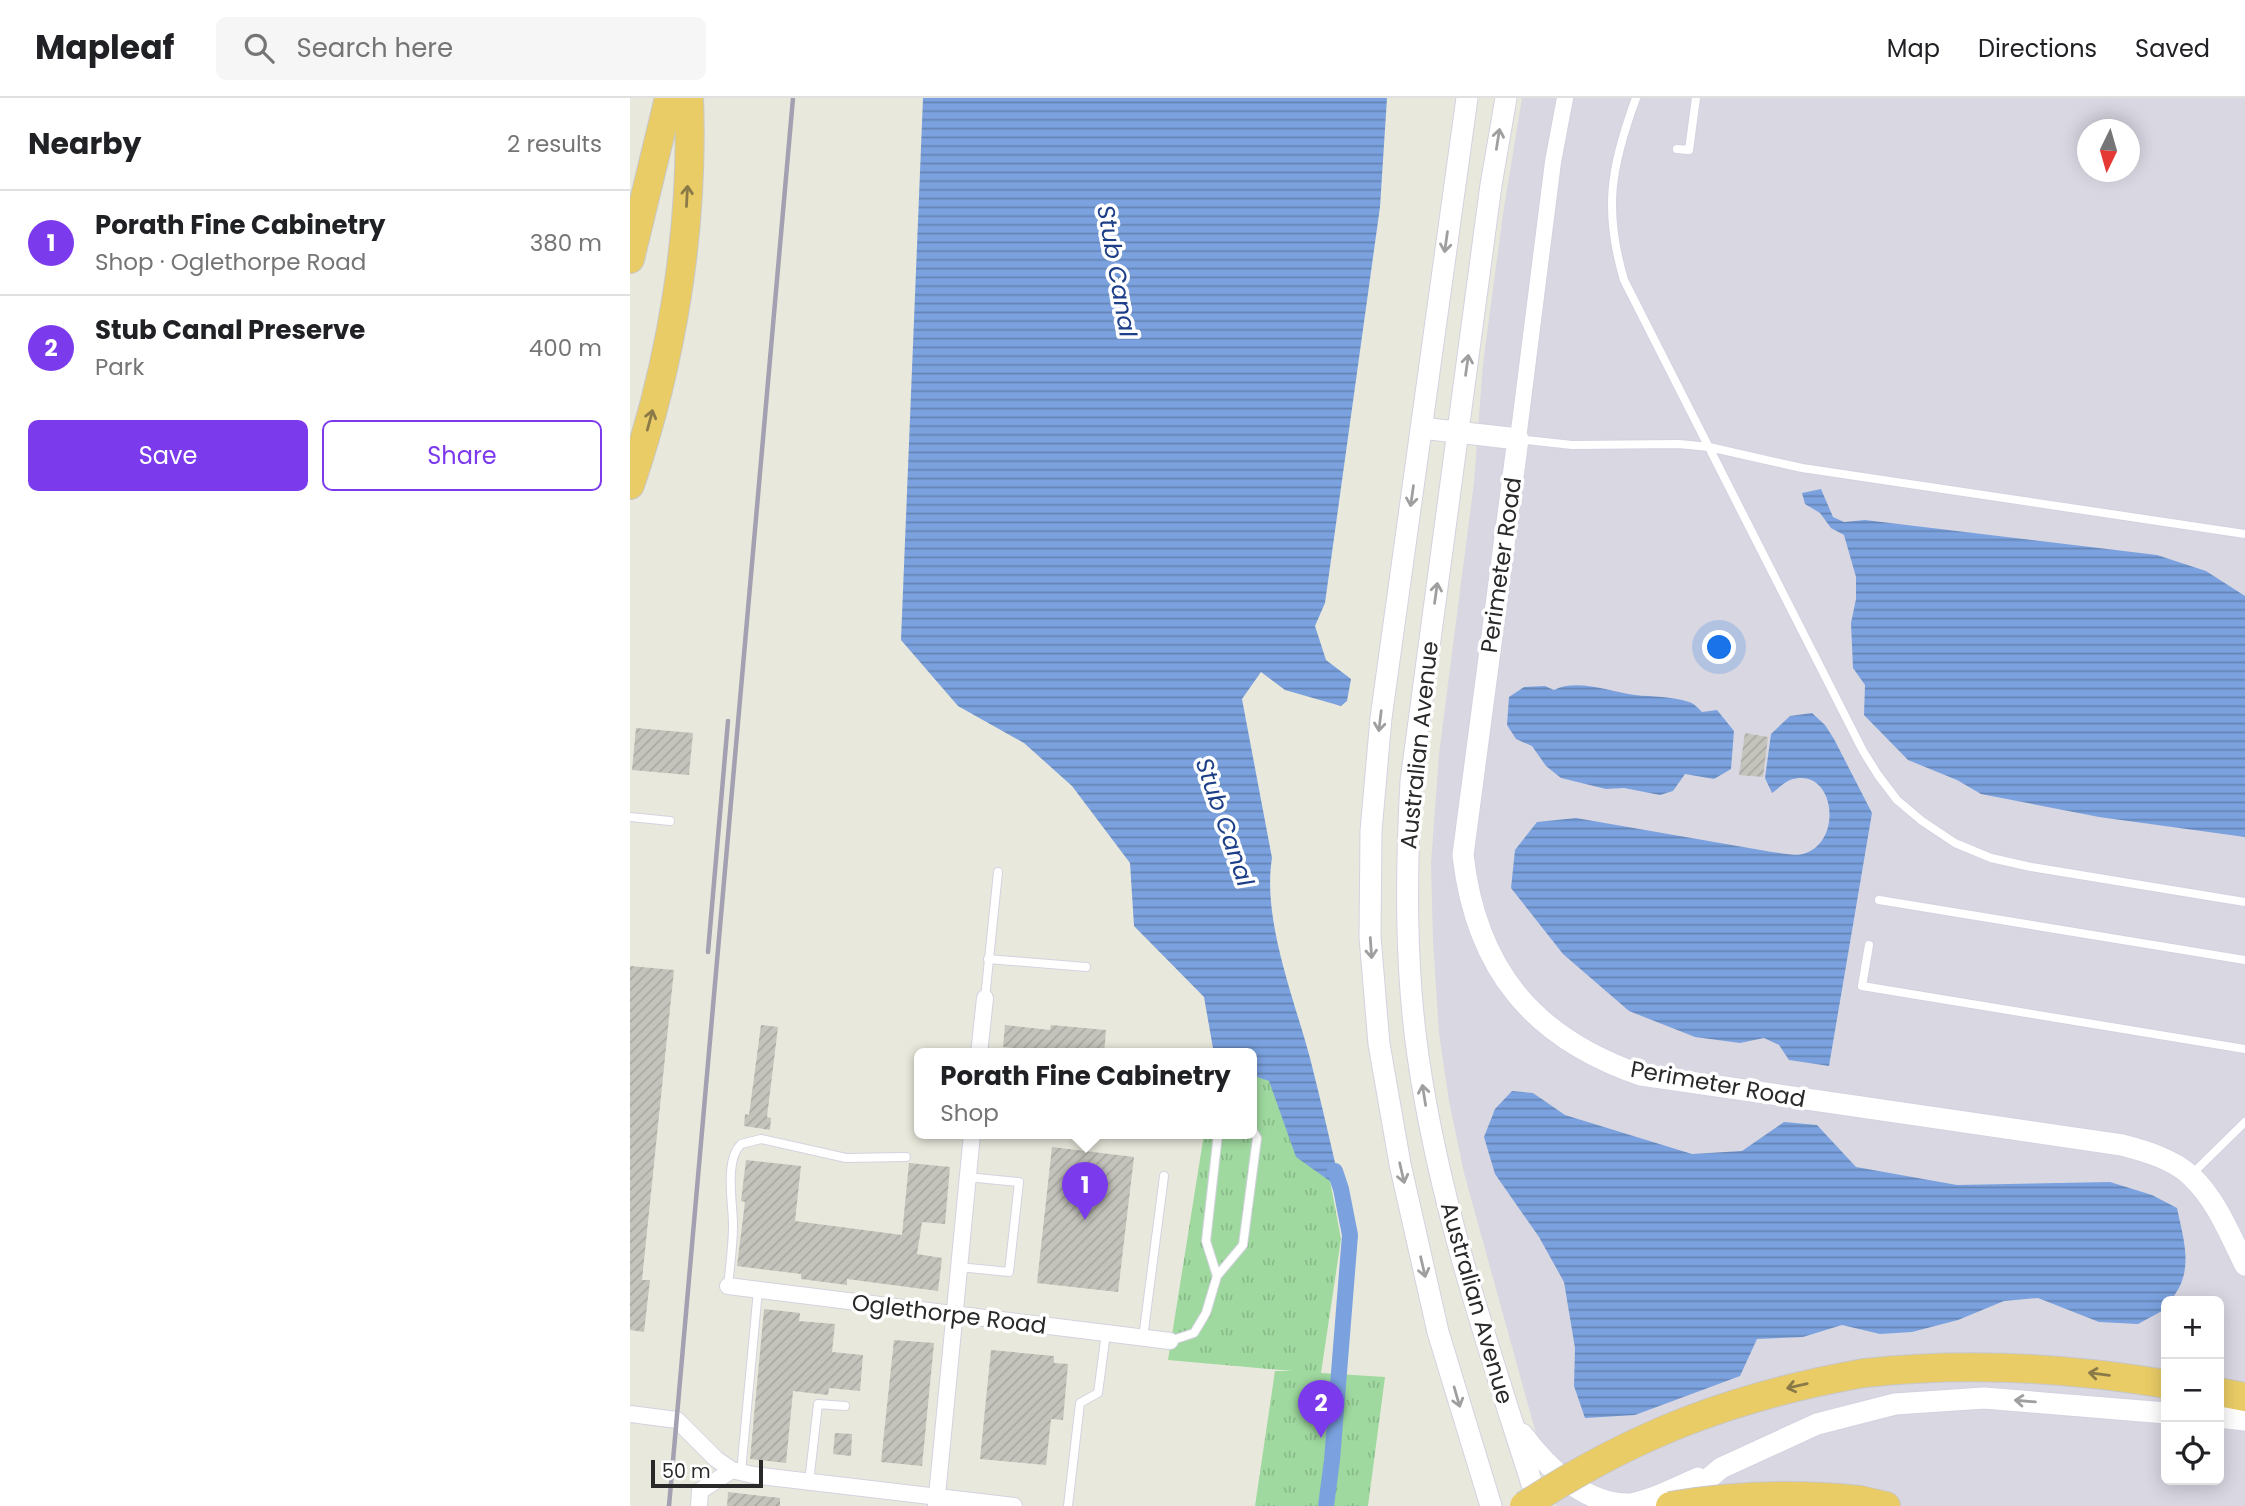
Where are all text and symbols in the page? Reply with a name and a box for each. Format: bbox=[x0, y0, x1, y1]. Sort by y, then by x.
search box bbox=[216, 17, 706, 80]
text: Mapleaf bbox=[35, 24, 174, 71]
icon: search bbox=[240, 29, 278, 67]
text: Search here bbox=[296, 30, 453, 66]
text: Map bbox=[1887, 32, 1940, 65]
text: Directions bbox=[1978, 32, 2097, 65]
text: Saved bbox=[2135, 32, 2210, 65]
north arrow bbox=[2077, 119, 2140, 182]
text: Nearby bbox=[28, 122, 142, 165]
text: 2 results bbox=[507, 128, 602, 160]
one-way arrow bbox=[1492, 128, 1505, 151]
one-way arrow bbox=[681, 185, 694, 208]
water label: Stub Canal bbox=[1089, 202, 1145, 340]
text: Porath Fine Cabinetry bbox=[95, 207, 386, 243]
text: 1 bbox=[47, 227, 55, 259]
text: 380 m bbox=[530, 227, 602, 259]
one-way arrow bbox=[1439, 230, 1452, 253]
text: Shop · Oglethorpe Road bbox=[95, 246, 366, 278]
text: Stub Canal Preserve bbox=[95, 312, 365, 348]
text: 2 bbox=[44, 332, 58, 364]
text: 400 m bbox=[529, 332, 602, 364]
text: Park bbox=[95, 351, 144, 383]
one-way arrow bbox=[1461, 354, 1474, 377]
one-way arrow bbox=[644, 409, 657, 432]
button: Save bbox=[28, 420, 308, 491]
button: Share bbox=[322, 420, 602, 491]
street label: Perimeter Road bbox=[1473, 475, 1529, 655]
one-way arrow bbox=[1405, 484, 1418, 507]
one-way arrow bbox=[1429, 582, 1442, 605]
your location bbox=[1702, 630, 1736, 664]
street label: Australian Avenue bbox=[1392, 639, 1446, 851]
one-way arrow bbox=[1374, 709, 1387, 732]
water label: Stub Canal bbox=[1188, 753, 1262, 891]
one-way arrow bbox=[1365, 937, 1378, 959]
popup bbox=[914, 1048, 1257, 1139]
street label: Perimeter Road bbox=[1628, 1053, 1808, 1115]
text: Porath Fine Cabinetry bbox=[940, 1058, 1231, 1094]
one-way arrow bbox=[1417, 1084, 1430, 1107]
text: Shop bbox=[940, 1097, 999, 1129]
pin: 1 bbox=[1062, 1162, 1108, 1220]
one-way arrow bbox=[1396, 1162, 1409, 1184]
street label: Australian Avenue bbox=[1433, 1198, 1521, 1408]
one-way arrow bbox=[1418, 1256, 1431, 1278]
street label: Oglethorpe Road bbox=[850, 1286, 1048, 1342]
map controls bbox=[2161, 1296, 2224, 1485]
button: + bbox=[2161, 1296, 2224, 1359]
button: − bbox=[2161, 1359, 2224, 1422]
one-way arrow bbox=[2088, 1367, 2111, 1380]
pin: 2 bbox=[1298, 1380, 1344, 1438]
one-way arrow bbox=[1786, 1380, 1809, 1393]
one-way arrow bbox=[1451, 1385, 1464, 1408]
one-way arrow bbox=[2014, 1394, 2037, 1407]
button: locate bbox=[2161, 1422, 2224, 1485]
scale bar bbox=[651, 1457, 763, 1489]
text: 50 m bbox=[662, 1458, 711, 1485]

